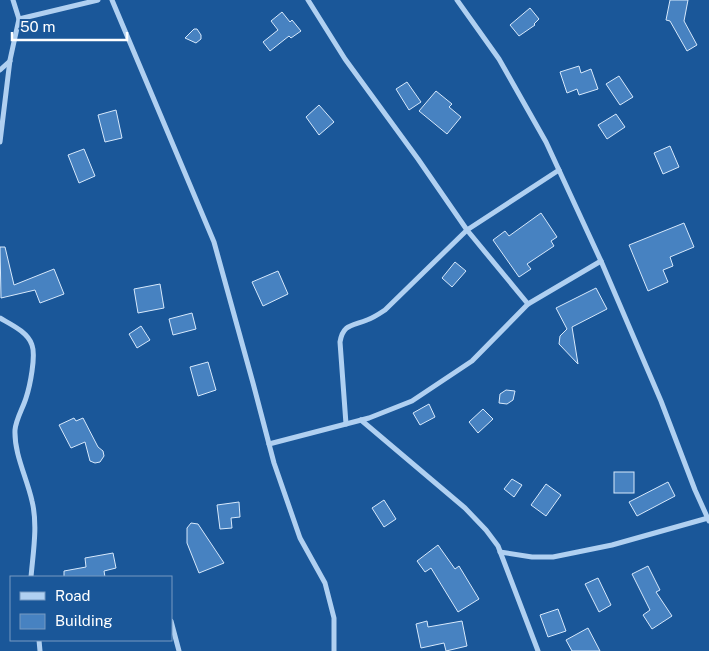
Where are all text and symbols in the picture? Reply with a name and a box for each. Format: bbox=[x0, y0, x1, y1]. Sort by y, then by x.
scale bar bbox=[12, 10, 128, 42]
text: 50 m bbox=[20, 18, 55, 35]
legend bbox=[10, 576, 172, 641]
text: Road bbox=[55, 587, 91, 604]
text: Building bbox=[55, 612, 113, 629]

